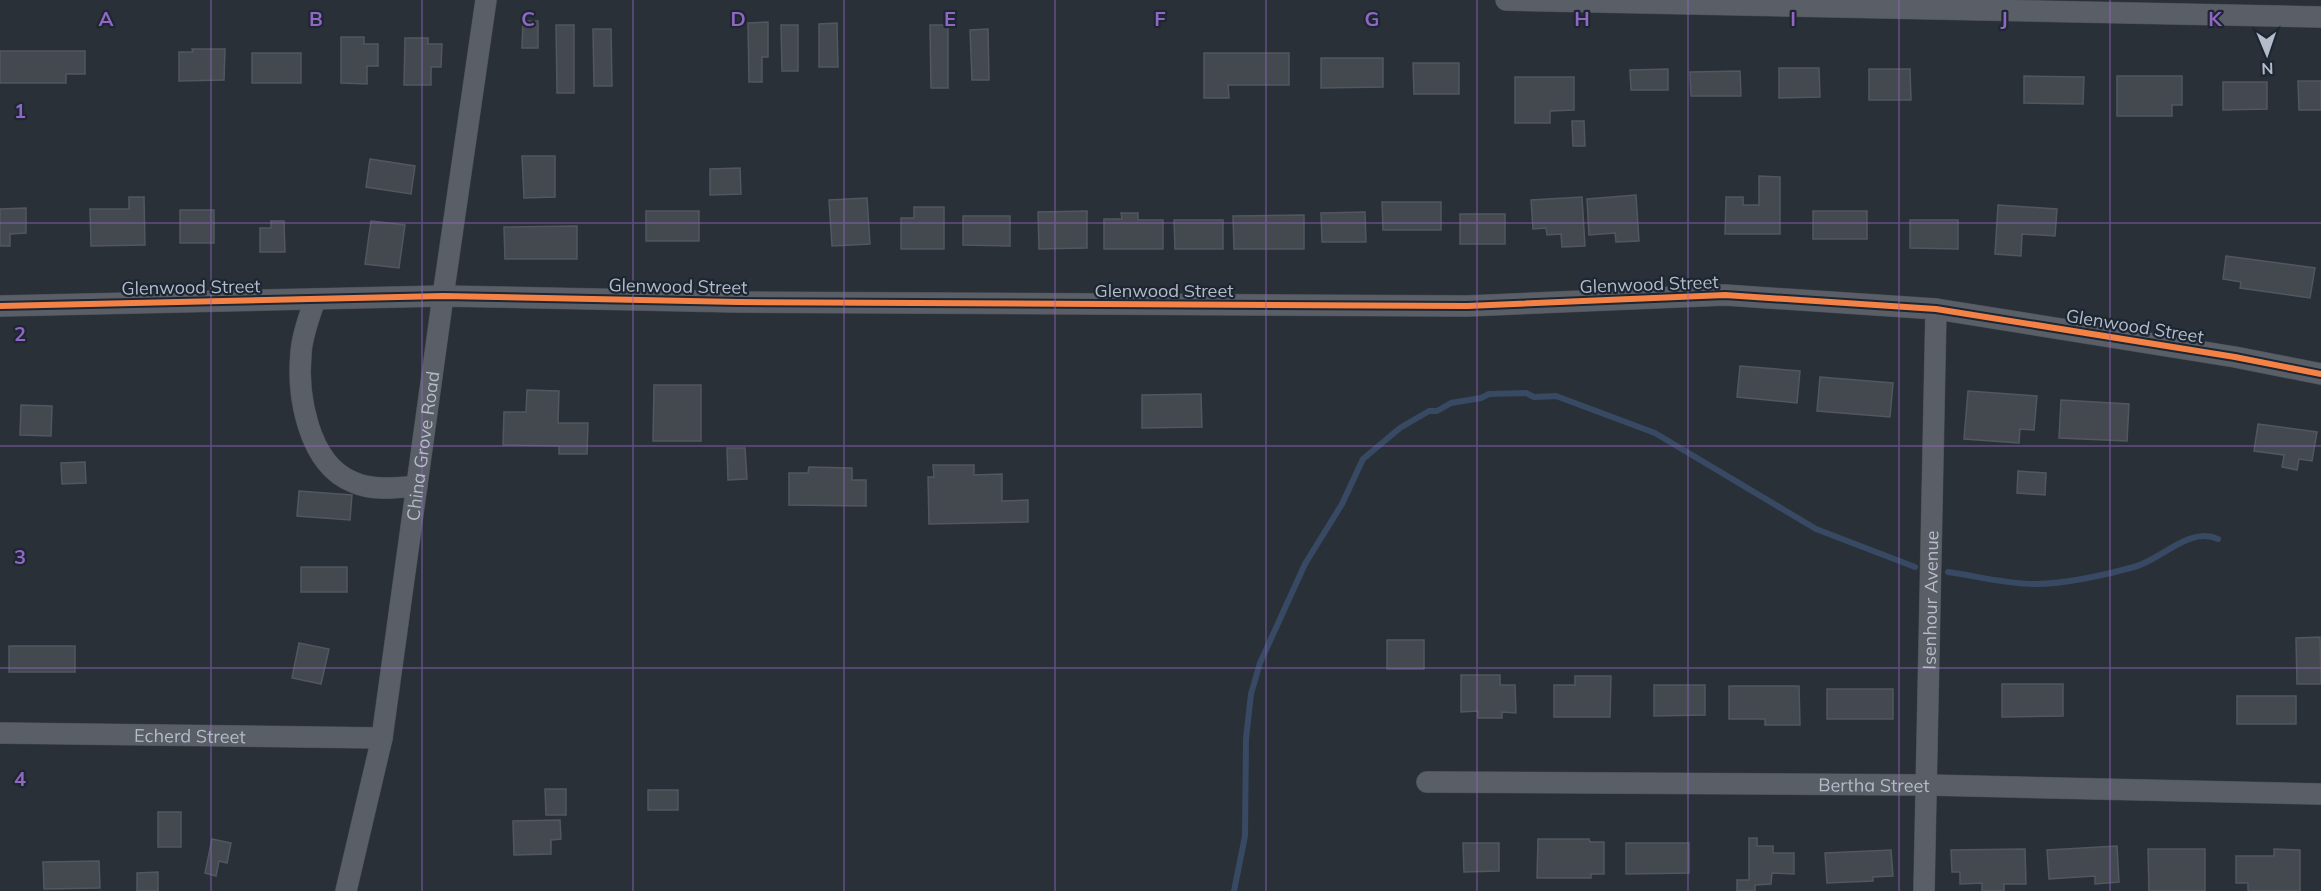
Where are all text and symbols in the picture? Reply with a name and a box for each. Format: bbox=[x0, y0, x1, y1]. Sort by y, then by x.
text: A bbox=[99, 6, 114, 31]
text: B bbox=[309, 6, 323, 31]
text: C bbox=[521, 6, 535, 31]
text: D bbox=[730, 6, 746, 31]
text: E bbox=[944, 6, 956, 31]
text: F bbox=[1154, 6, 1166, 31]
text: G bbox=[1365, 6, 1379, 31]
text: H bbox=[1574, 6, 1590, 31]
text: I bbox=[1790, 6, 1796, 31]
text: J bbox=[2000, 6, 2008, 31]
text: K bbox=[2208, 6, 2222, 31]
north arrow bbox=[2237, 24, 2297, 84]
text: N bbox=[2261, 59, 2274, 79]
text: 1 bbox=[14, 98, 26, 123]
street label: Glenwood Street bbox=[1579, 270, 1719, 298]
street label: Glenwood Street bbox=[608, 273, 748, 299]
street label: Glenwood Street bbox=[121, 274, 261, 300]
street label: Glenwood Street bbox=[1094, 279, 1234, 302]
street label: Glenwood Street bbox=[2065, 304, 2205, 348]
text: 2 bbox=[14, 321, 26, 346]
street label: China Grove Road bbox=[401, 370, 444, 522]
street label: Isenhour Avenue bbox=[1917, 530, 1943, 670]
text: 3 bbox=[14, 544, 26, 569]
street label: Echerd Street bbox=[134, 723, 246, 748]
text: 4 bbox=[14, 766, 26, 791]
street label: Bertha Street bbox=[1818, 773, 1930, 797]

